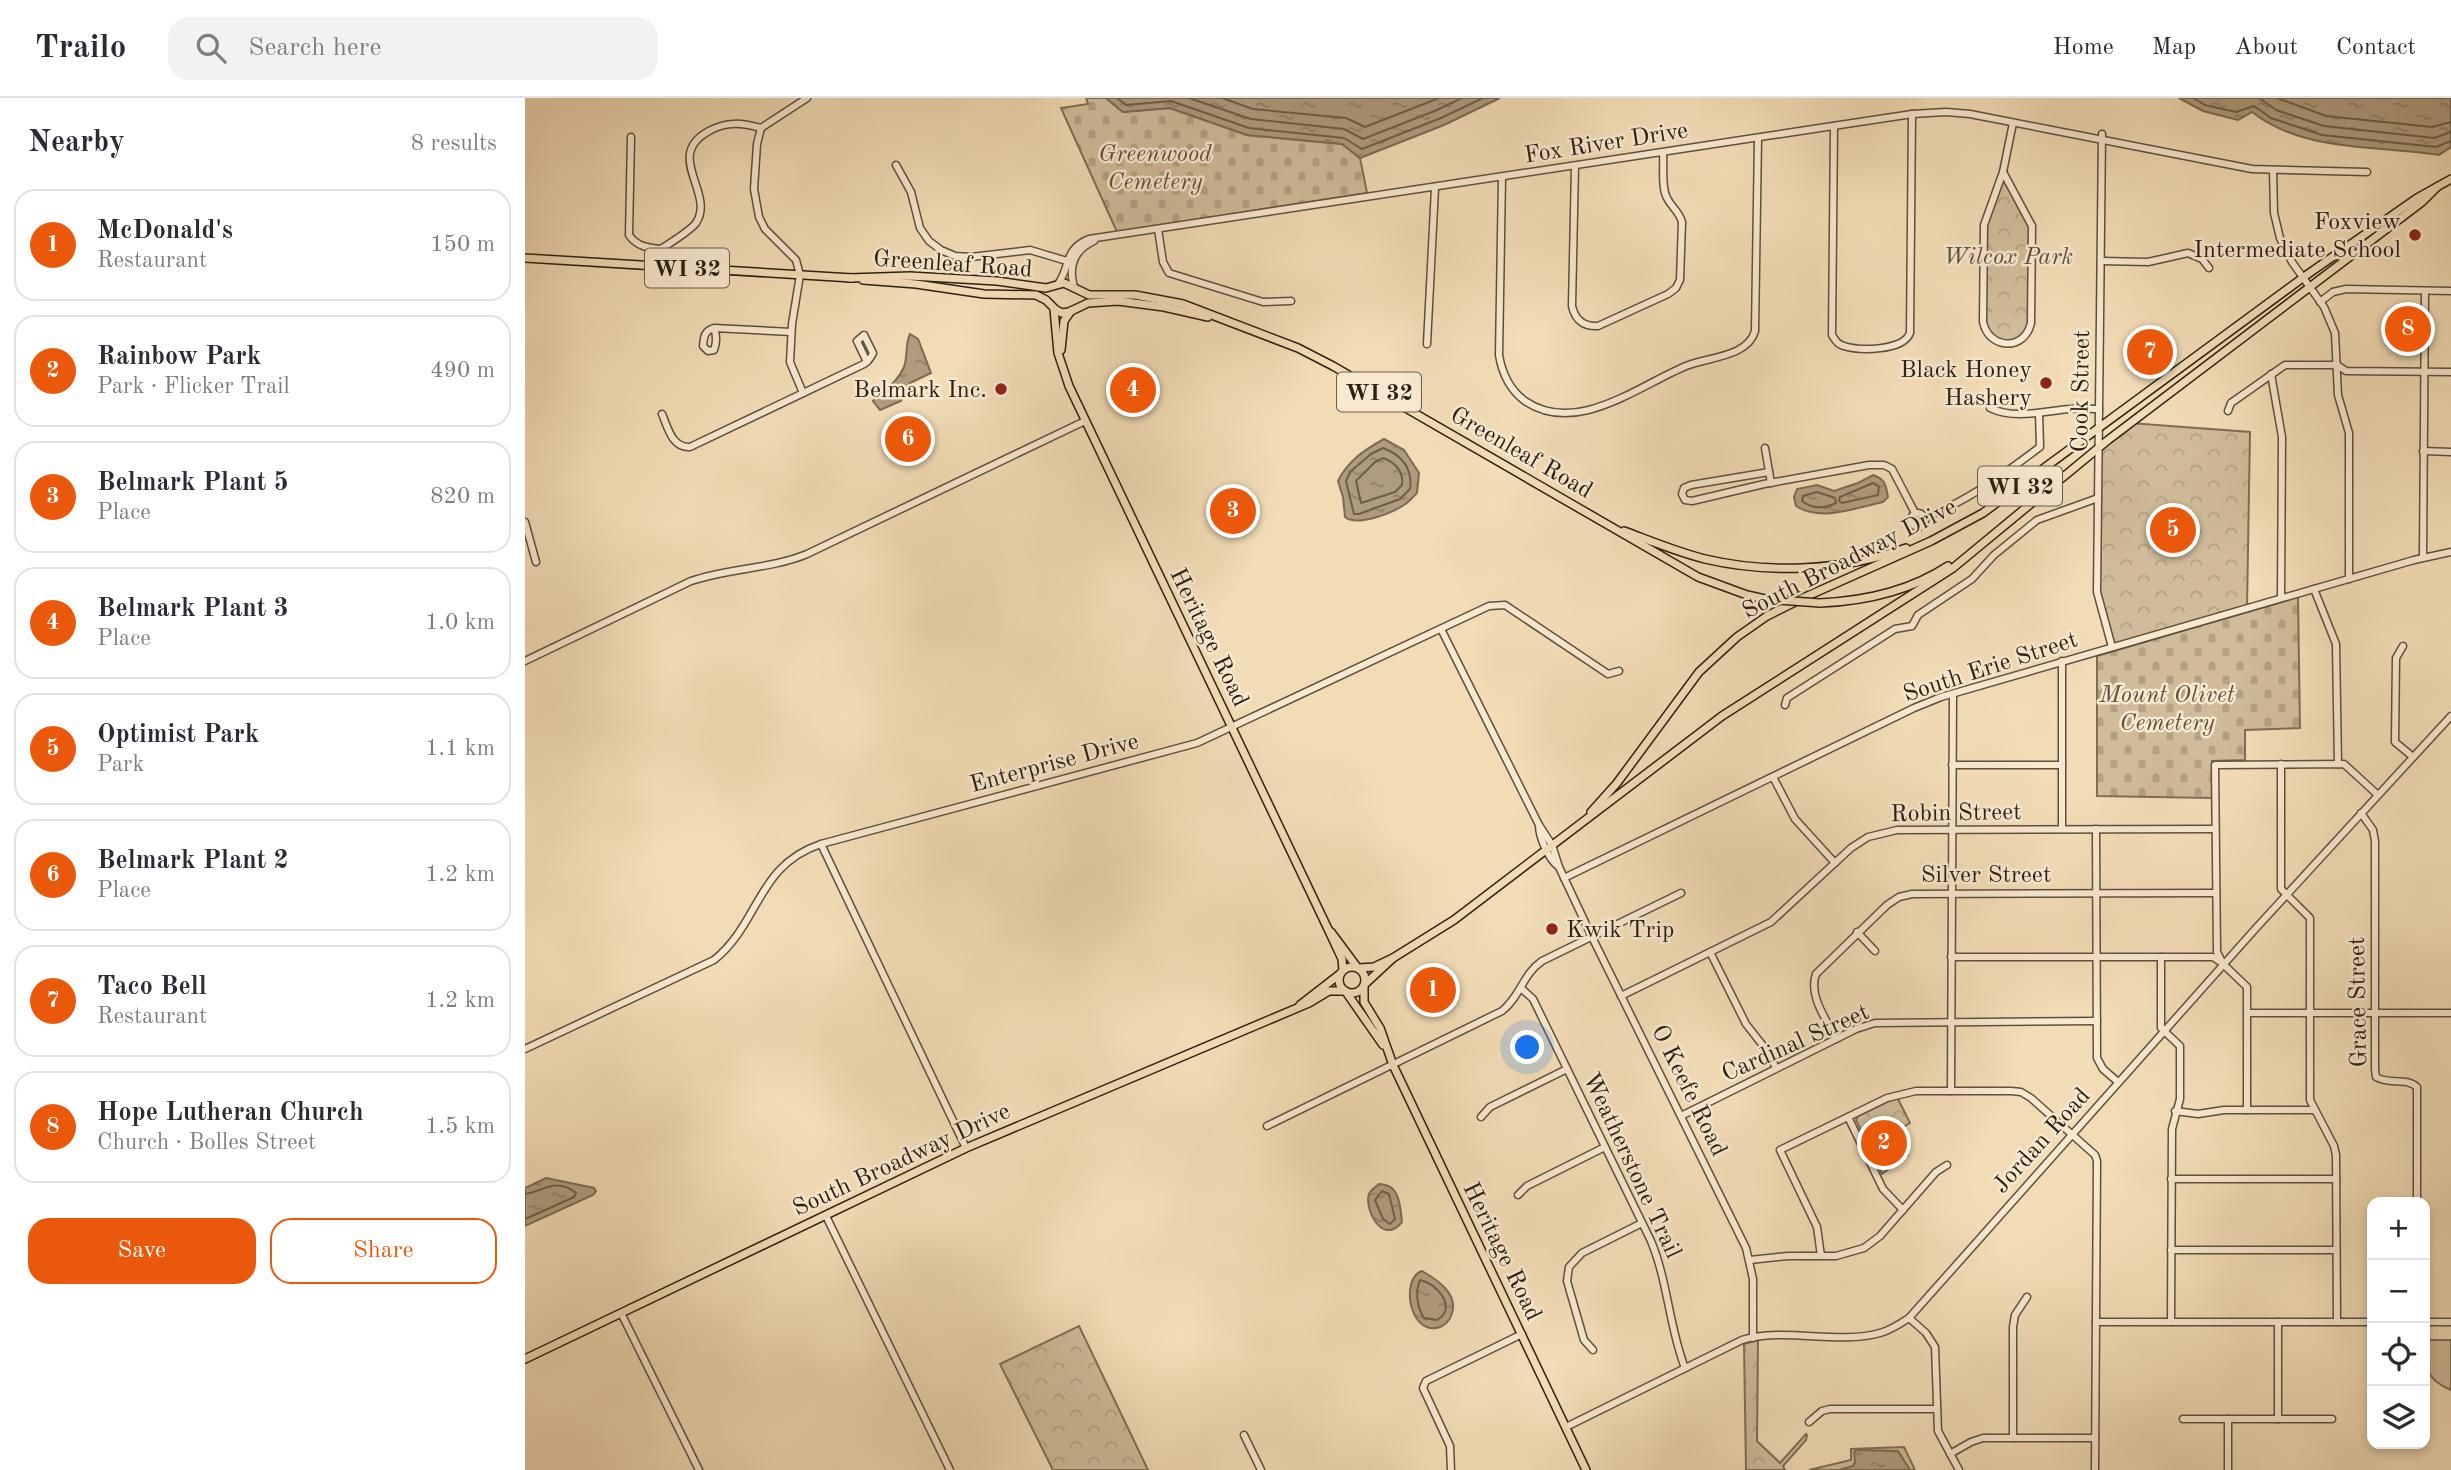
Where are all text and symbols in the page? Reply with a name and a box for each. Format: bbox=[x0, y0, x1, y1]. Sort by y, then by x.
search box bbox=[168, 17, 658, 80]
icon: search bbox=[192, 29, 230, 67]
text: Trailo bbox=[35, 32, 126, 65]
text: Search here bbox=[248, 35, 381, 61]
text: Home bbox=[2053, 36, 2114, 60]
text: Map bbox=[2152, 36, 2196, 60]
text: About bbox=[2234, 36, 2298, 60]
text: Contact bbox=[2336, 36, 2416, 60]
street label: Fox River Drive bbox=[1523, 119, 1690, 169]
text: Nearby bbox=[28, 128, 125, 158]
text: 8 results bbox=[411, 132, 497, 155]
park label: Greenwood Cemetery bbox=[1098, 143, 1212, 195]
place label: Foxview Intermediate School bbox=[2193, 211, 2401, 263]
text: McDonald's bbox=[97, 218, 233, 244]
marker: Foxview Intermediate School bbox=[2407, 227, 2423, 243]
text: 1 bbox=[46, 233, 60, 256]
text: 150 m bbox=[430, 233, 495, 256]
park label: Wilcox Park bbox=[1943, 246, 2073, 270]
street label: Greenleaf Road bbox=[872, 247, 1033, 283]
road number: WI 32 bbox=[645, 248, 729, 288]
text: Restaurant bbox=[97, 249, 207, 272]
pin: 8 bbox=[2385, 303, 2431, 355]
pin: 7 bbox=[2127, 326, 2173, 378]
street label: Cook Street bbox=[2069, 329, 2095, 453]
text: Rainbow Park bbox=[97, 344, 261, 370]
text: 2 bbox=[46, 359, 60, 382]
text: 490 m bbox=[430, 359, 495, 382]
place label: Black Honey Hashery bbox=[1900, 359, 2032, 411]
pin: 4 bbox=[1110, 364, 1156, 416]
road number: WI 32 bbox=[1337, 372, 1421, 412]
text: Park · Flicker Trail bbox=[97, 375, 290, 398]
marker: Black Honey Hashery bbox=[2038, 375, 2054, 391]
place label: Belmark Inc. bbox=[853, 379, 987, 403]
marker: Belmark Inc. bbox=[993, 381, 1009, 397]
street label: Greenleaf Road bbox=[1446, 403, 1596, 504]
pin: 6 bbox=[885, 413, 931, 465]
road number: WI 32 bbox=[1978, 466, 2062, 506]
text: Belmark Plant 5 bbox=[97, 470, 289, 496]
text: 3 bbox=[46, 485, 60, 508]
text: 820 m bbox=[430, 485, 495, 508]
pin: 3 bbox=[1210, 485, 1256, 537]
street label: South Broadway Drive bbox=[1739, 495, 1961, 624]
text: Place bbox=[97, 501, 151, 524]
pin: 5 bbox=[2150, 504, 2196, 556]
street label: Heritage Road bbox=[1164, 565, 1252, 711]
text: Belmark Plant 3 bbox=[97, 596, 289, 622]
text: 4 bbox=[46, 611, 60, 634]
text: 1.0 km bbox=[425, 611, 495, 634]
text: Place bbox=[97, 627, 151, 650]
street label: South Erie Street bbox=[1900, 628, 2081, 707]
park label: Mount Olivet Cemetery bbox=[2098, 684, 2235, 736]
text: Optimist Park bbox=[97, 722, 259, 748]
street label: Enterprise Drive bbox=[968, 730, 1141, 798]
text: 5 bbox=[46, 737, 60, 760]
text: 1.1 km bbox=[425, 737, 495, 760]
text: Park bbox=[97, 753, 144, 776]
street label: Robin Street bbox=[1890, 801, 2022, 827]
text: Belmark Plant 2 bbox=[97, 848, 289, 874]
text: 6 bbox=[46, 863, 60, 886]
text: 1.2 km bbox=[425, 863, 495, 886]
street label: Silver Street bbox=[1921, 864, 2051, 888]
text: Place bbox=[97, 879, 151, 902]
place label: Kwik Trip bbox=[1566, 919, 1674, 943]
marker: Kwik Trip bbox=[1544, 921, 1560, 937]
street label: Grace Street bbox=[2346, 936, 2372, 1068]
pin: 1 bbox=[1410, 964, 1456, 1016]
text: Taco Bell bbox=[97, 974, 207, 1000]
text: 7 bbox=[46, 989, 60, 1012]
text: 1.2 km bbox=[425, 989, 495, 1012]
street label: Cardinal Street bbox=[1719, 1001, 1873, 1087]
text: Restaurant bbox=[97, 1005, 207, 1028]
street label: O Keefe Road bbox=[1646, 1021, 1730, 1160]
your location bbox=[1510, 1030, 1544, 1064]
street label: Weatherstone Trail bbox=[1578, 1069, 1685, 1262]
street label: Jordan Road bbox=[1989, 1084, 2096, 1199]
text: Hope Lutheran Church bbox=[97, 1100, 364, 1126]
street label: South Broadway Drive bbox=[789, 1100, 1014, 1222]
text: 8 bbox=[46, 1115, 60, 1138]
text: 1.5 km bbox=[425, 1115, 495, 1138]
pin: 2 bbox=[1861, 1117, 1907, 1169]
text: Church · Bolles Street bbox=[97, 1131, 316, 1154]
street label: Heritage Road bbox=[1457, 1179, 1545, 1325]
map controls bbox=[2367, 1197, 2430, 1449]
button: + bbox=[2367, 1197, 2430, 1260]
button: Save bbox=[28, 1218, 256, 1284]
button: Share bbox=[270, 1218, 497, 1284]
button: − bbox=[2367, 1260, 2430, 1323]
button: locate bbox=[2367, 1323, 2430, 1386]
button: layers bbox=[2367, 1386, 2430, 1449]

